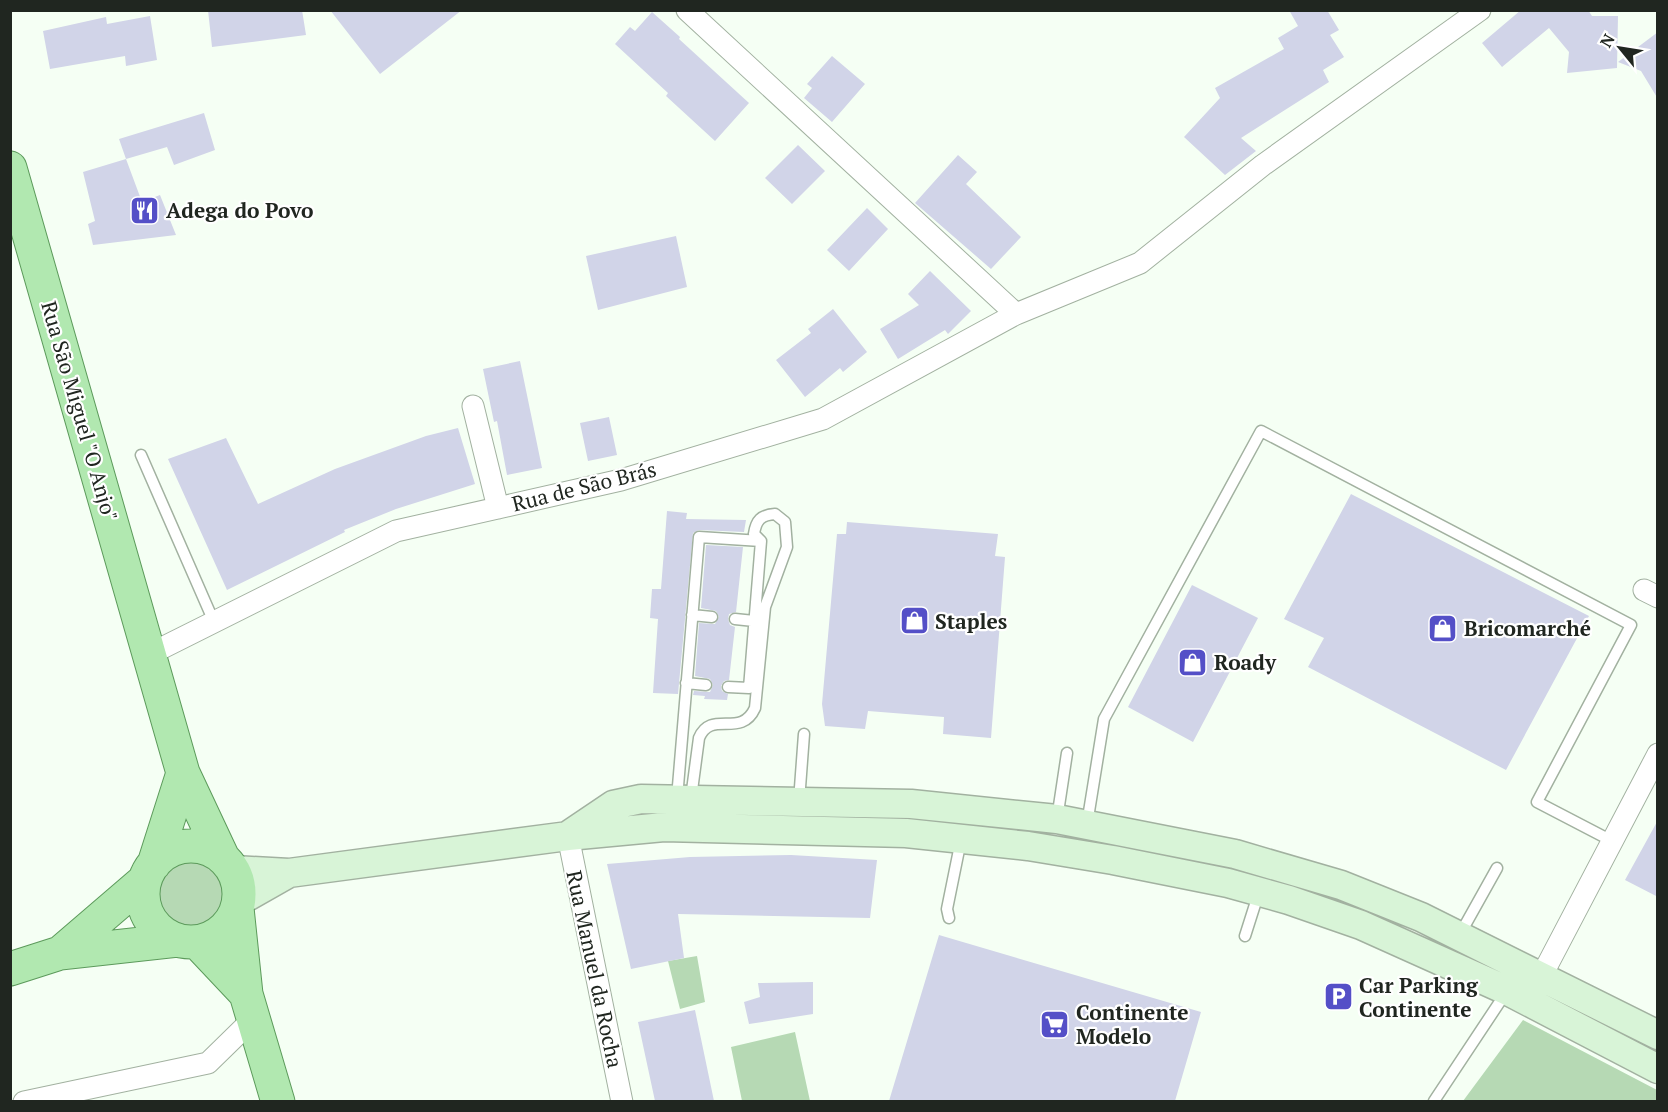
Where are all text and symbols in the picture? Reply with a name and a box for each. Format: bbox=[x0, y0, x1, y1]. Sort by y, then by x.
north arrow bbox=[1590, 18, 1650, 78]
text: N bbox=[1594, 30, 1620, 51]
restaurant icon: Adega do Povo bbox=[129, 194, 161, 226]
place label: Adega do Povo bbox=[166, 196, 314, 224]
street label: Rua São Miguel "O Anjo" bbox=[35, 298, 125, 524]
street label: Rua de São Brás bbox=[509, 455, 659, 517]
shop icon: Staples bbox=[898, 605, 930, 637]
place label: Staples bbox=[935, 607, 1007, 635]
shop icon: Bricomarché bbox=[1427, 612, 1459, 644]
place label: Bricomarché bbox=[1464, 614, 1591, 642]
shop icon: Roady bbox=[1177, 646, 1209, 678]
place label: Roady bbox=[1214, 648, 1277, 676]
street label: Rua Manuel da Rocha bbox=[560, 868, 630, 1071]
place label: Car Parking Continente bbox=[1359, 971, 1479, 1023]
parking icon: Car Parking Continente bbox=[1322, 981, 1354, 1013]
place label: Continente Modelo bbox=[1076, 998, 1189, 1050]
supermarket icon: Continente Modelo bbox=[1039, 1008, 1071, 1040]

